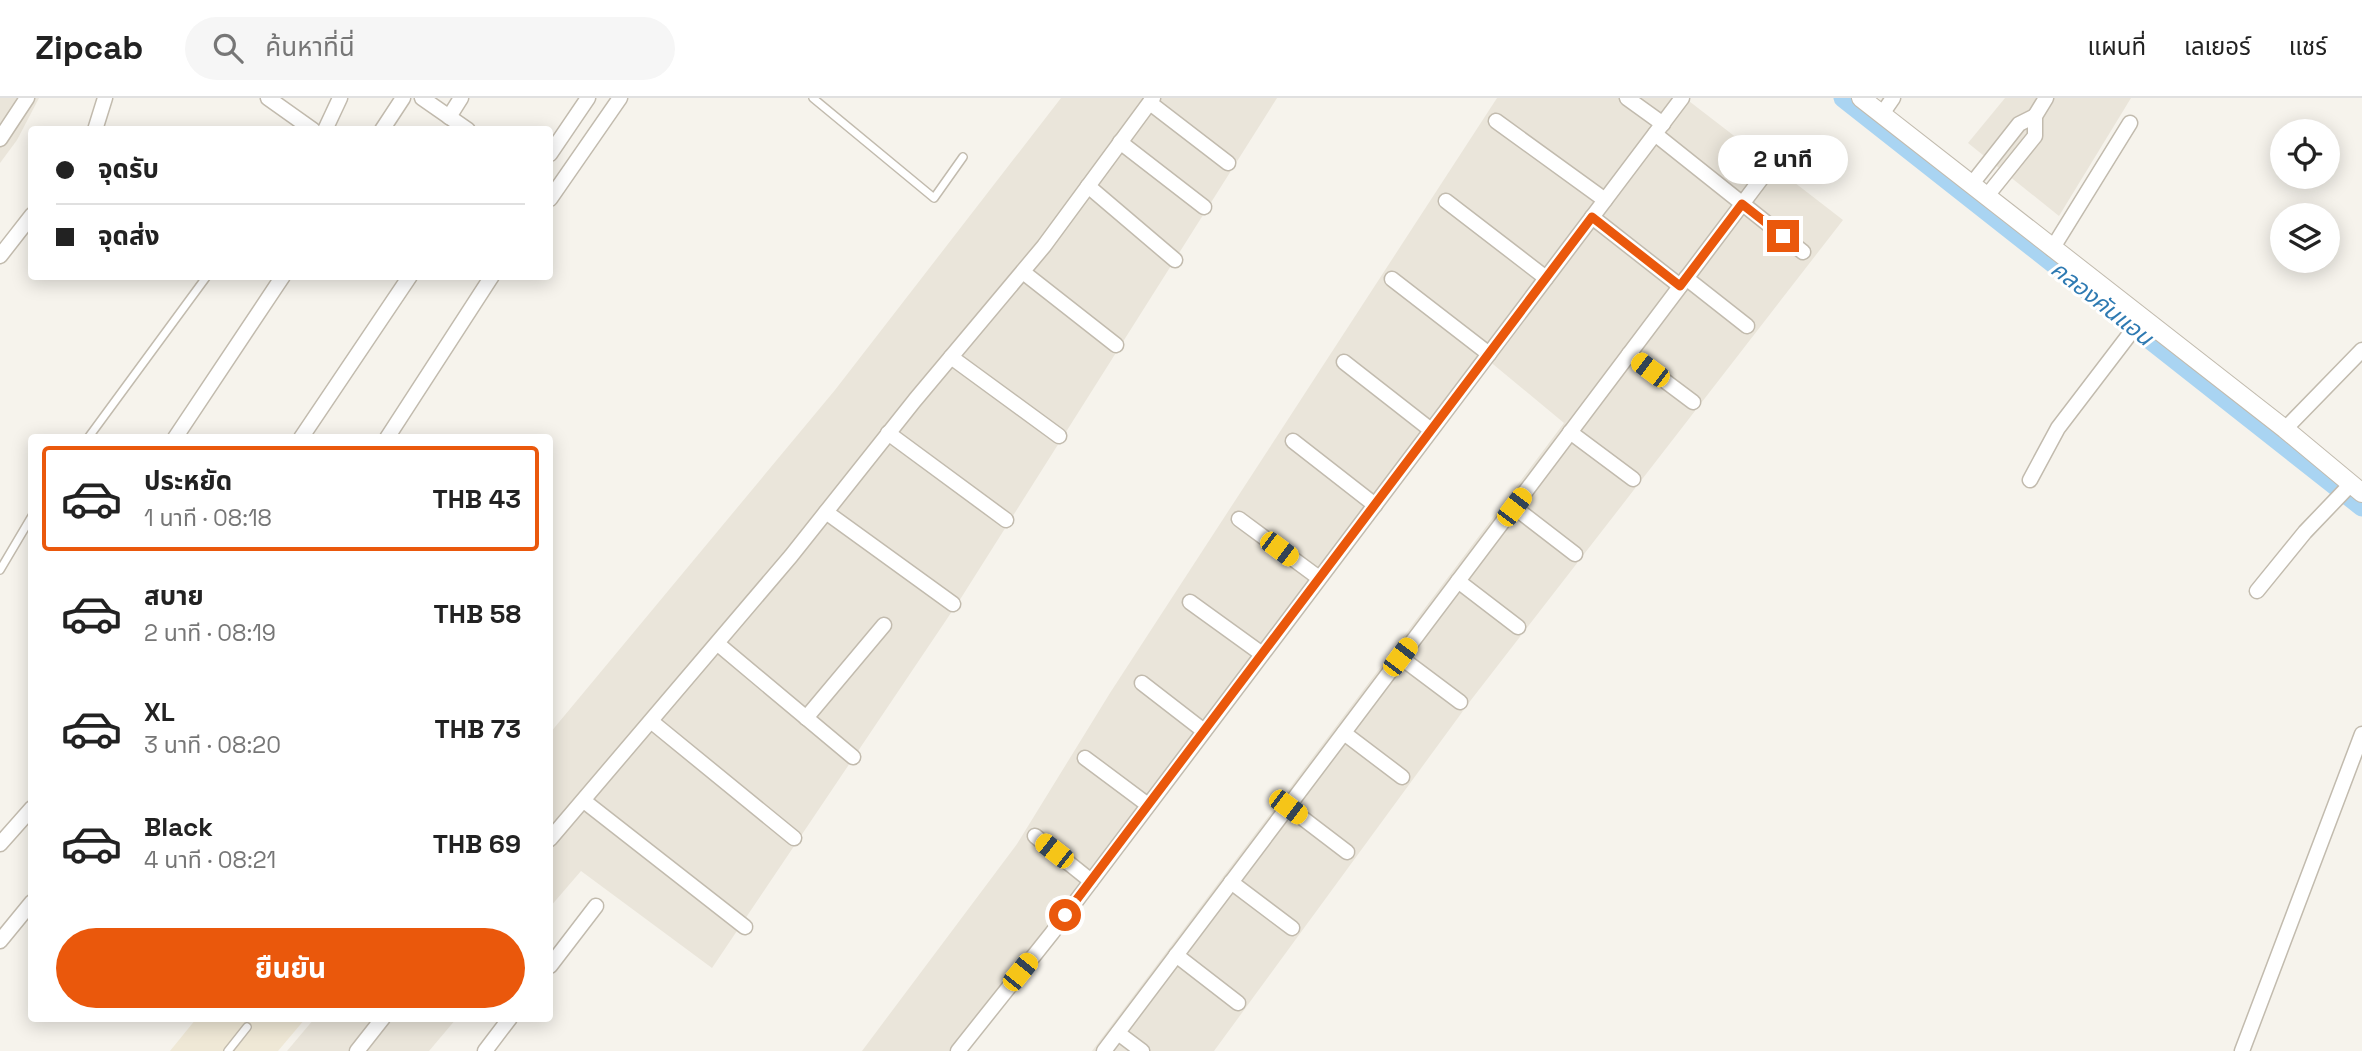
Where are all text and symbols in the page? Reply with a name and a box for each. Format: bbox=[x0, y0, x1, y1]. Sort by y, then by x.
search box bbox=[185, 17, 675, 80]
text: Zipcab bbox=[35, 27, 143, 69]
icon: search bbox=[209, 29, 247, 67]
text: ค้นหาที่นี่ bbox=[265, 30, 355, 64]
text: แผนที่ bbox=[2088, 31, 2146, 62]
text: เลเยอร์ bbox=[2184, 31, 2251, 62]
text: แชร์ bbox=[2289, 31, 2327, 62]
map controls bbox=[2270, 119, 2340, 273]
button: locate bbox=[2270, 119, 2340, 189]
callout: 2 นาที bbox=[1718, 135, 1848, 184]
text: 2 นาที bbox=[1753, 144, 1813, 174]
text: จุดรับ bbox=[98, 152, 159, 186]
button: layers bbox=[2270, 203, 2340, 273]
text: จุดส่ง bbox=[98, 219, 160, 253]
route end bbox=[1767, 220, 1799, 252]
water label: คลองคันแอน bbox=[2045, 254, 2160, 353]
car bbox=[1627, 349, 1674, 391]
text: ประหยัด bbox=[144, 464, 232, 498]
icon: car bbox=[60, 467, 123, 530]
text: THB 43 bbox=[432, 482, 521, 516]
car bbox=[1493, 484, 1536, 530]
text: 1 นาที · 08:18 bbox=[144, 503, 272, 533]
car bbox=[1256, 528, 1303, 570]
text: สบาย bbox=[144, 579, 204, 613]
icon: car bbox=[60, 582, 123, 645]
text: THB 58 bbox=[434, 597, 521, 631]
text: 2 นาที · 08:19 bbox=[144, 618, 276, 648]
car bbox=[1379, 634, 1422, 680]
text: XL bbox=[144, 695, 175, 729]
icon: car bbox=[60, 697, 123, 760]
text: THB 73 bbox=[435, 712, 521, 746]
text: 3 นาที · 08:20 bbox=[144, 730, 281, 760]
car bbox=[1265, 786, 1312, 828]
text: Black bbox=[144, 810, 213, 844]
icon: car bbox=[60, 812, 123, 875]
text: THB 69 bbox=[433, 827, 521, 861]
car bbox=[1031, 830, 1078, 872]
text: 4 นาที · 08:21 bbox=[144, 845, 276, 875]
route start bbox=[1049, 899, 1081, 931]
button: ยืนยัน bbox=[56, 928, 525, 1008]
car bbox=[999, 949, 1042, 995]

